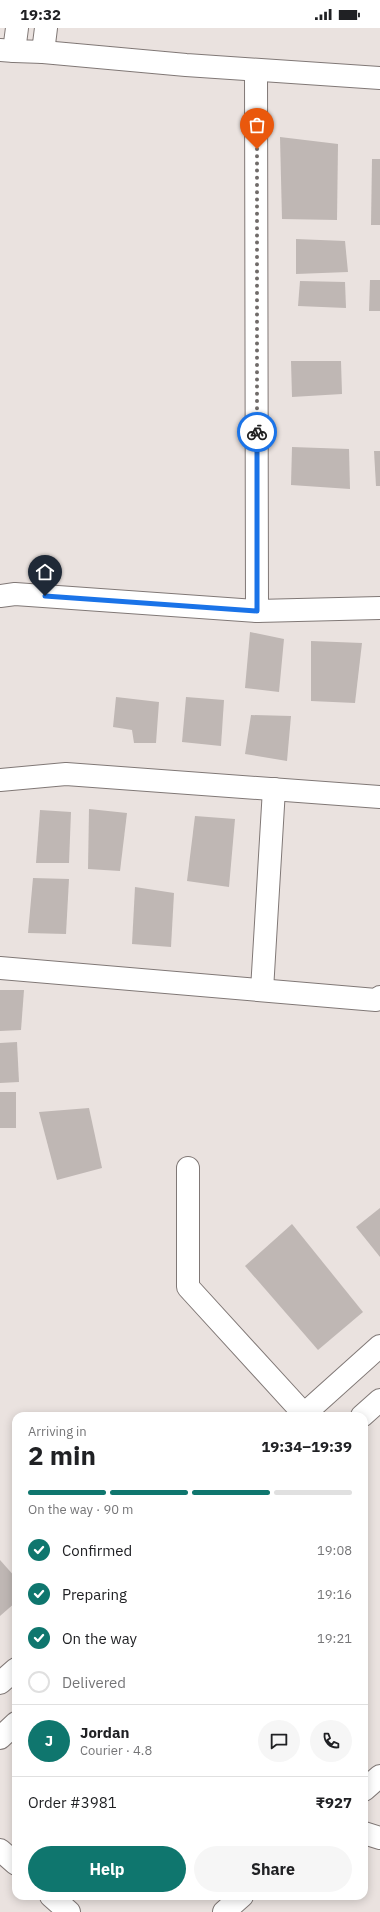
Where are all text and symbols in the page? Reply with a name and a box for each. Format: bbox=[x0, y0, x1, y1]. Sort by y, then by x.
text: 19:32 bbox=[20, 5, 61, 24]
pin bbox=[240, 108, 274, 149]
icon: bag bbox=[246, 114, 268, 136]
courier bbox=[237, 412, 277, 452]
icon: bike bbox=[246, 421, 268, 443]
pin bbox=[28, 555, 62, 596]
icon: home bbox=[34, 561, 56, 583]
text: Arriving in bbox=[28, 1423, 87, 1440]
text: 19:34–19:39 bbox=[261, 1437, 352, 1456]
text: 2 min bbox=[28, 1438, 96, 1472]
text: On the way · 90 m bbox=[28, 1501, 133, 1518]
icon: check bbox=[28, 1539, 50, 1561]
text: Confirmed bbox=[62, 1541, 132, 1560]
text: 19:08 bbox=[317, 1542, 352, 1559]
icon: check bbox=[28, 1583, 50, 1605]
text: Preparing bbox=[62, 1585, 127, 1604]
text: 19:16 bbox=[317, 1586, 352, 1603]
icon: check bbox=[28, 1627, 50, 1649]
text: On the way bbox=[62, 1629, 137, 1648]
text: 19:21 bbox=[317, 1630, 352, 1647]
text: Delivered bbox=[62, 1673, 126, 1692]
button: chat bbox=[258, 1720, 300, 1762]
button: phone bbox=[310, 1720, 352, 1762]
text: Jordan bbox=[80, 1723, 129, 1742]
text: J bbox=[45, 1731, 53, 1750]
text: Courier · 4.8 bbox=[80, 1742, 152, 1759]
text: Order #3981 bbox=[28, 1793, 117, 1812]
text: ₹927 bbox=[316, 1793, 352, 1812]
button: Help bbox=[28, 1846, 186, 1892]
button: Share bbox=[194, 1846, 352, 1892]

